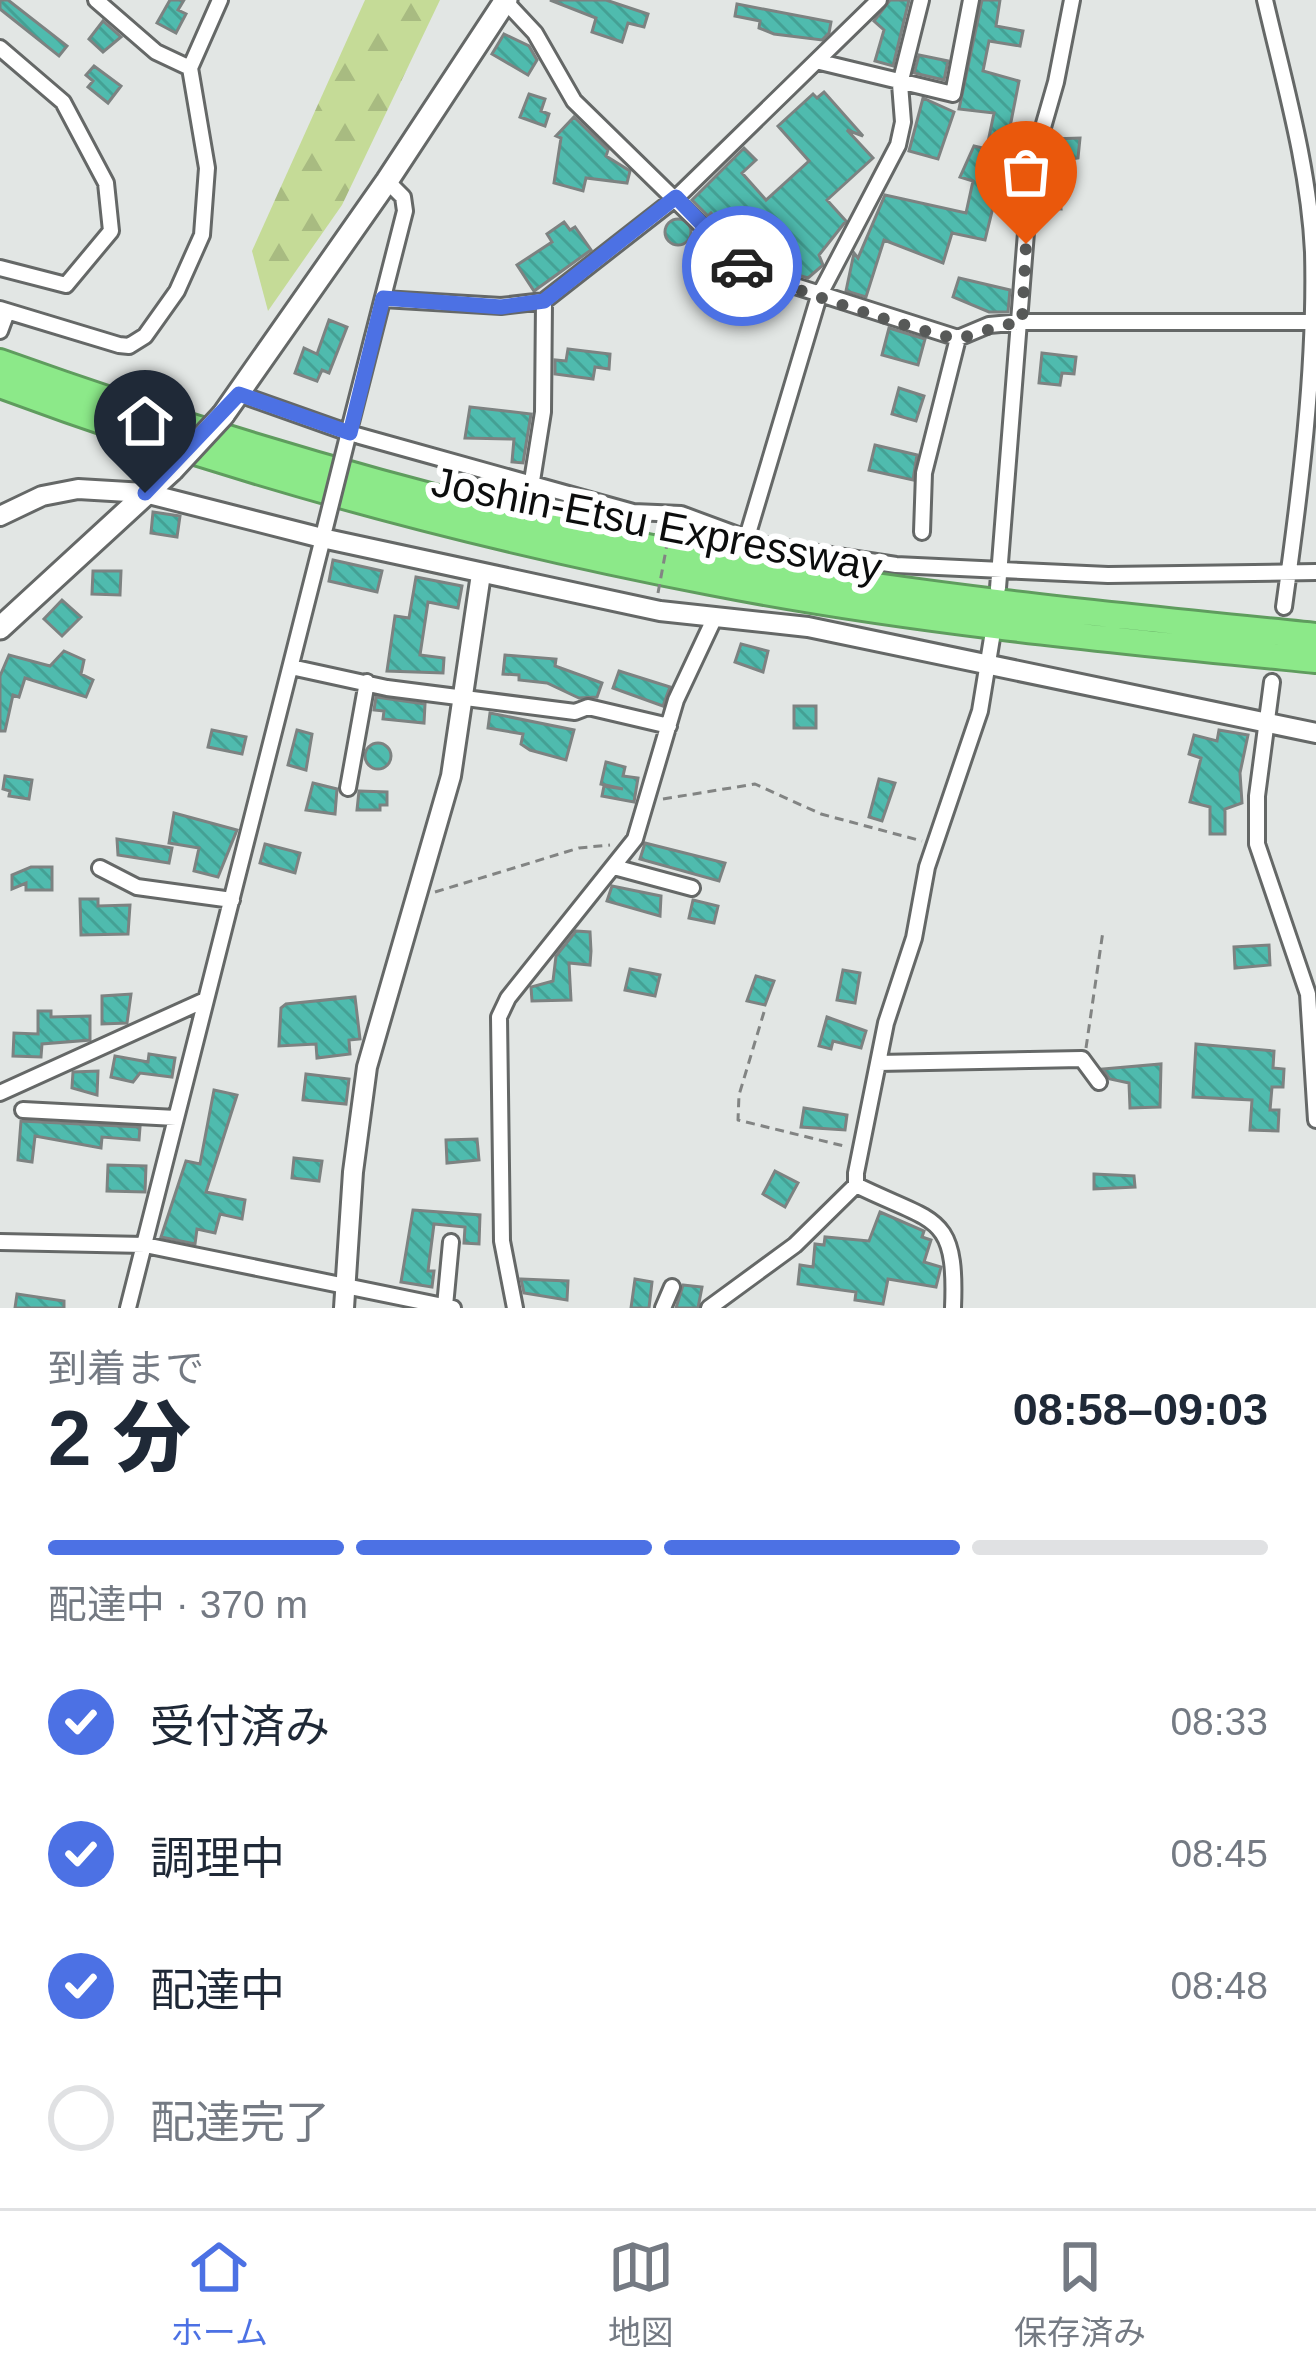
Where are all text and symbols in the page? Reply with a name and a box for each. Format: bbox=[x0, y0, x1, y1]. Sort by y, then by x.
pin bbox=[975, 121, 1077, 244]
icon: bag bbox=[993, 139, 1059, 205]
courier bbox=[682, 206, 802, 326]
icon: car bbox=[709, 233, 775, 299]
pin bbox=[94, 370, 196, 493]
icon: home bbox=[112, 388, 178, 454]
street label: Joshin-Etsu Expressway bbox=[428, 458, 886, 591]
text: 到着まで bbox=[48, 1347, 204, 1390]
text: 08:58–09:03 bbox=[1013, 1384, 1268, 1435]
text: 2 分 bbox=[48, 1394, 191, 1482]
text: 配達中 · 370 m bbox=[48, 1583, 308, 1626]
icon: check bbox=[48, 1689, 114, 1755]
text: 08:33 bbox=[1170, 1700, 1268, 1743]
text: 受付済み bbox=[150, 1701, 330, 1752]
icon: check bbox=[48, 1821, 114, 1887]
text: 08:45 bbox=[1170, 1832, 1268, 1875]
text: 調理中 bbox=[150, 1833, 285, 1884]
icon: check bbox=[48, 1953, 114, 2019]
text: 08:48 bbox=[1170, 1964, 1268, 2007]
text: 配達中 bbox=[150, 1965, 285, 2016]
text: 配達完了 bbox=[150, 2097, 330, 2148]
tab: ホーム bbox=[170, 2234, 268, 2354]
tab: 地図 bbox=[608, 2234, 674, 2354]
tab: 保存済み bbox=[1014, 2234, 1146, 2354]

